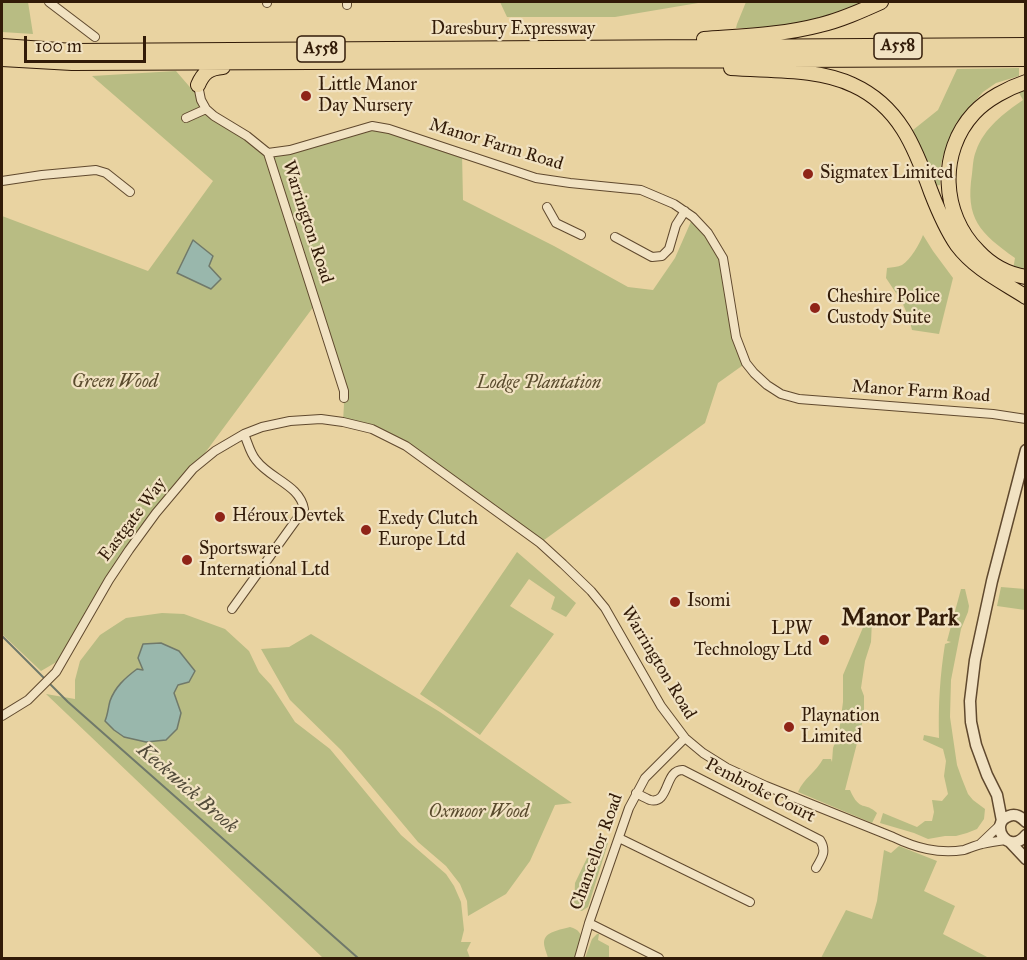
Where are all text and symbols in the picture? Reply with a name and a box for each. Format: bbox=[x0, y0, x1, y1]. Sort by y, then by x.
street label: Daresbury Expressway bbox=[431, 19, 595, 41]
scale bar bbox=[27, 24, 148, 62]
road number: A558 bbox=[874, 33, 922, 59]
text: 100 m bbox=[35, 35, 82, 57]
road number: A558 bbox=[297, 36, 345, 62]
place label: Little Manor Day Nursery bbox=[318, 75, 417, 118]
marker: Little Manor Day Nursery bbox=[299, 89, 313, 103]
street label: Manor Farm Road bbox=[427, 114, 565, 176]
street label: Warrington Road bbox=[277, 158, 337, 286]
place label: Sigmatex Limited bbox=[820, 163, 953, 185]
marker: Sigmatex Limited bbox=[801, 167, 815, 181]
place label: Cheshire Police Custody Suite bbox=[827, 287, 940, 330]
marker: Cheshire Police Custody Suite bbox=[808, 301, 822, 315]
park label: Green Wood bbox=[72, 372, 158, 394]
park label: Lodge Plantation bbox=[477, 373, 601, 395]
street label: Manor Farm Road bbox=[851, 376, 991, 408]
street label: Eastgate Way bbox=[95, 474, 171, 566]
place label: Héroux Devtek bbox=[232, 506, 345, 528]
place label: Exedy Clutch Europe Ltd bbox=[378, 509, 478, 552]
marker: Héroux Devtek bbox=[213, 510, 227, 524]
marker: Exedy Clutch Europe Ltd bbox=[359, 523, 373, 537]
place label: Sportsware International Ltd bbox=[199, 539, 330, 582]
marker: Sportsware International Ltd bbox=[180, 553, 194, 567]
place label: Isomi bbox=[687, 591, 730, 613]
marker: Isomi bbox=[668, 595, 682, 609]
street label: Warrington Road bbox=[616, 603, 700, 723]
district label: Manor Park bbox=[841, 605, 959, 633]
place label: LPW Technology Ltd bbox=[694, 619, 812, 662]
marker: LPW Technology Ltd bbox=[817, 633, 831, 647]
place label: Playnation Limited bbox=[801, 706, 879, 748]
marker: Playnation Limited bbox=[782, 720, 796, 734]
water label: Keckwick Brook bbox=[132, 739, 242, 839]
street label: Pembroke Court bbox=[701, 754, 819, 828]
street label: Chancellor Road bbox=[566, 791, 628, 913]
park label: Oxmoor Wood bbox=[429, 802, 529, 824]

